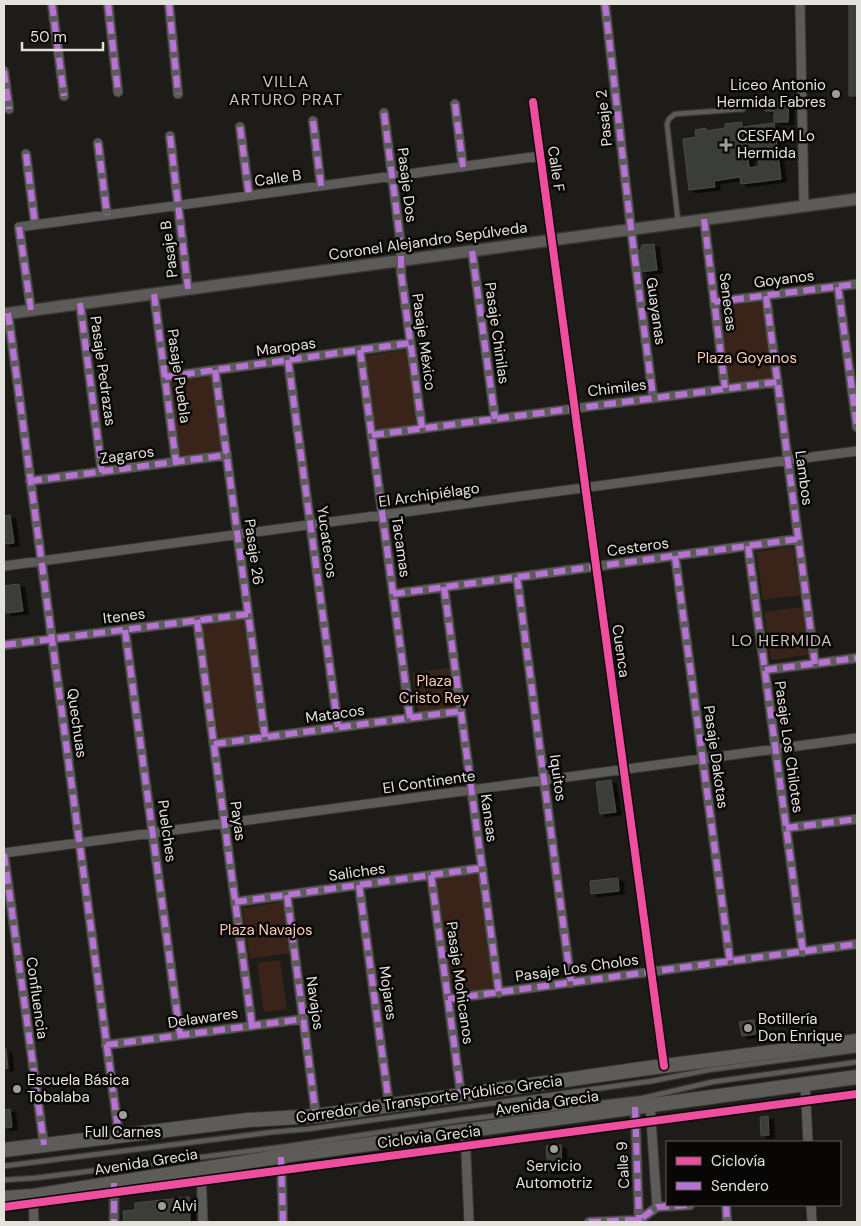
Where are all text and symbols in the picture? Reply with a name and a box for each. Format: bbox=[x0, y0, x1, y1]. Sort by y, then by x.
scale bar bbox=[22, 20, 104, 52]
text: 50 m bbox=[30, 27, 67, 47]
district label: VILLA ARTURO PRAT bbox=[229, 71, 343, 110]
place label: Liceo Antonio Hermida Fabres bbox=[717, 75, 826, 112]
marker: Liceo Antonio Hermida Fabres bbox=[830, 88, 842, 100]
street label: Pasaje 2 bbox=[591, 89, 617, 147]
place label: CESFAM Lo Hermida bbox=[737, 126, 815, 163]
marker: CESFAM Lo Hermida bbox=[719, 138, 733, 152]
street label: Calle F bbox=[543, 145, 569, 193]
street label: Pasaje Dos bbox=[392, 147, 422, 223]
street label: Calle B bbox=[253, 165, 303, 191]
street label: Coronel Alejandro Sepúlveda bbox=[327, 217, 529, 265]
street label: Pasaje B bbox=[156, 219, 182, 279]
street label: Goyanos bbox=[753, 265, 815, 293]
street label: Senecas bbox=[715, 272, 741, 332]
street label: Guayanas bbox=[641, 276, 671, 346]
street label: Pasaje Chinilas bbox=[480, 281, 514, 385]
street label: Pasaje México bbox=[407, 292, 441, 392]
street label: Pasaje Pedrazas bbox=[85, 315, 121, 427]
street label: Pasaje Puebla bbox=[162, 328, 196, 424]
street label: Maropas bbox=[255, 333, 317, 361]
park label: Plaza Goyanos bbox=[697, 348, 797, 368]
street label: Chimiles bbox=[586, 374, 648, 402]
street label: Zagaros bbox=[99, 441, 155, 469]
street label: Lambos bbox=[790, 449, 818, 507]
street label: El Archipiélago bbox=[377, 478, 481, 512]
street label: Yucatecos bbox=[312, 505, 342, 579]
street label: Tacamas bbox=[387, 515, 415, 579]
street label: Pasaje 26 bbox=[239, 518, 269, 586]
street label: Cesteros bbox=[606, 533, 670, 561]
street label: Itenes bbox=[102, 603, 146, 629]
street label: Cuenca bbox=[607, 623, 635, 679]
district label: LO HERMIDA bbox=[731, 630, 833, 651]
park label: Plaza Cristo Rey bbox=[399, 671, 470, 708]
street label: Pasaje Los Chilotes bbox=[770, 680, 808, 814]
street label: Quechuas bbox=[62, 687, 92, 759]
street label: Matacos bbox=[304, 700, 366, 728]
street label: Pasaje Dakotas bbox=[699, 704, 733, 810]
street label: Iquitos bbox=[545, 753, 571, 803]
street label: El Continente bbox=[381, 766, 477, 798]
street label: Kansas bbox=[476, 793, 502, 843]
street label: Puelches bbox=[153, 799, 181, 863]
street label: Payas bbox=[225, 800, 251, 842]
street label: Saliches bbox=[327, 858, 387, 886]
park label: Plaza Navajos bbox=[219, 920, 313, 940]
street label: Pasaje Mohicanos bbox=[441, 920, 479, 1046]
street label: Pasaje Los Cholos bbox=[514, 949, 640, 987]
street label: Confluencia bbox=[21, 956, 53, 1040]
street label: Mojares bbox=[374, 965, 402, 1021]
street label: Navajos bbox=[301, 975, 329, 1031]
street label: Delawares bbox=[167, 1003, 239, 1033]
place label: Botillería Don Enrique bbox=[758, 1009, 843, 1046]
marker: Botillería Don Enrique bbox=[742, 1022, 754, 1034]
place label: Escuela Básica Tobalaba bbox=[27, 1070, 129, 1107]
street label: Corredor de Transporte Público Grecia bbox=[295, 1070, 563, 1128]
marker: Escuela Básica Tobalaba bbox=[11, 1083, 23, 1095]
street label: Avenida Grecia bbox=[494, 1086, 600, 1120]
marker: Full Carnes bbox=[117, 1109, 129, 1121]
street label: Ciclovia Grecia bbox=[376, 1121, 482, 1153]
place label: Full Carnes bbox=[85, 1122, 161, 1142]
street label: Calle 9 bbox=[612, 1141, 634, 1189]
legend bbox=[666, 1141, 841, 1206]
marker: Servicio Automotriz bbox=[548, 1143, 560, 1155]
street label: Avenida Grecia bbox=[93, 1144, 199, 1180]
text: Ciclovía bbox=[711, 1151, 765, 1171]
place label: Servicio Automotriz bbox=[516, 1156, 593, 1193]
text: Sendero bbox=[711, 1176, 769, 1196]
place label: Alvi bbox=[172, 1196, 197, 1216]
marker: Alvi bbox=[156, 1200, 168, 1212]

